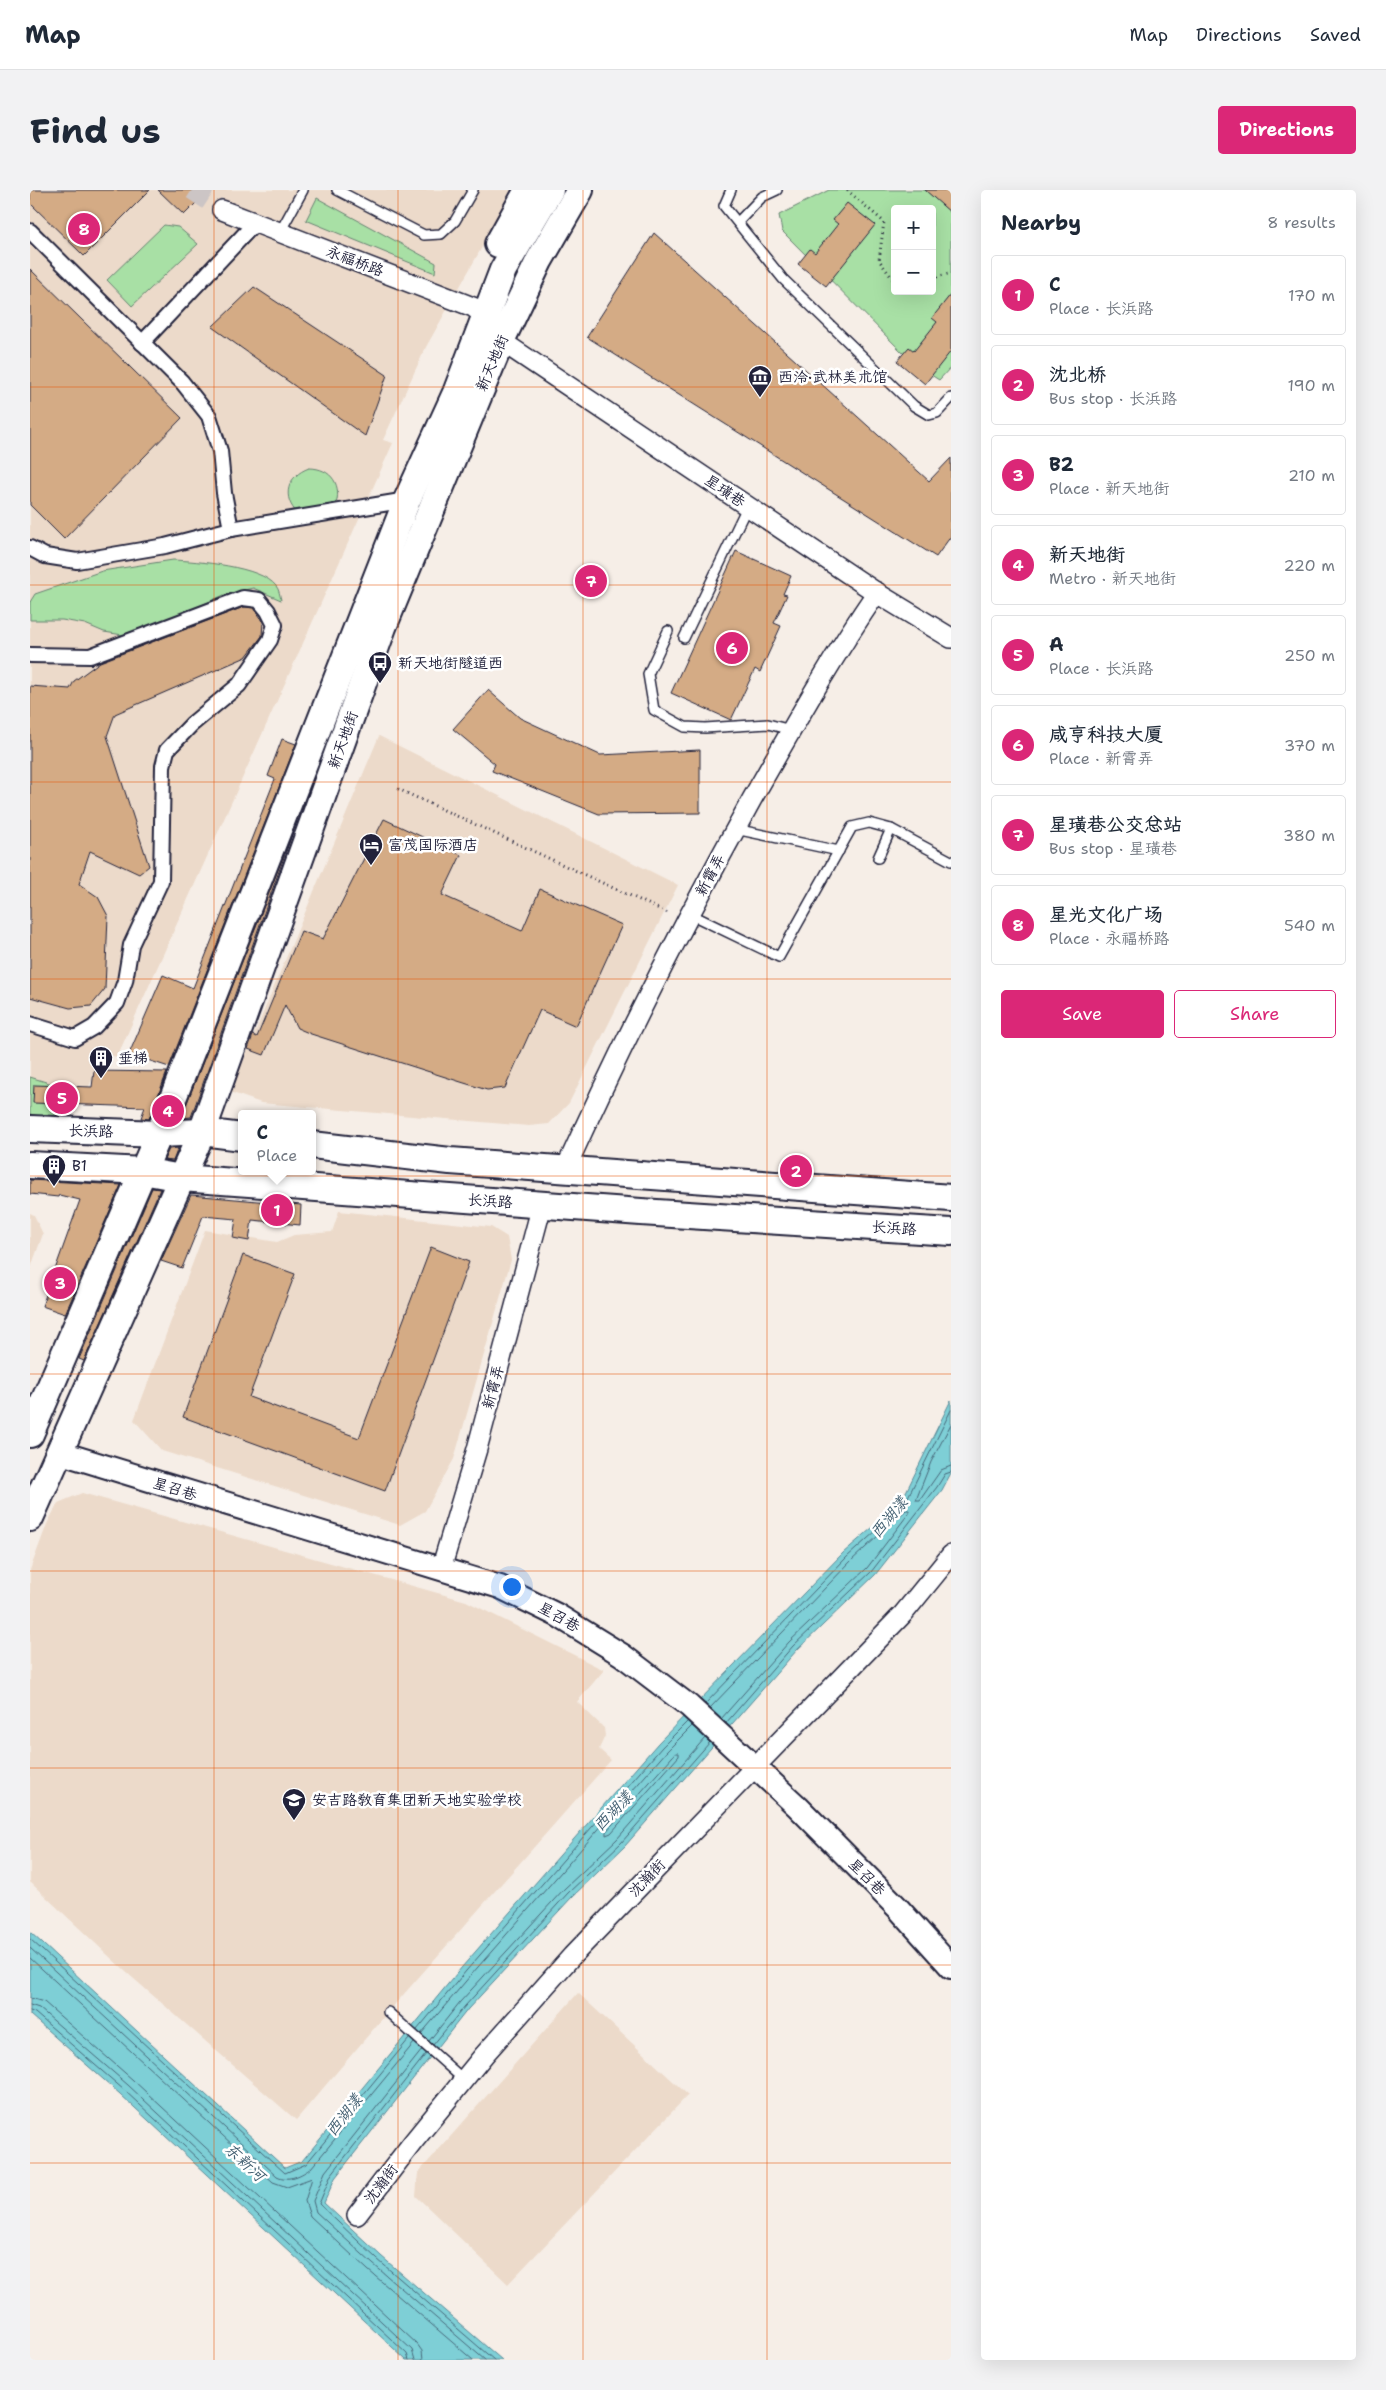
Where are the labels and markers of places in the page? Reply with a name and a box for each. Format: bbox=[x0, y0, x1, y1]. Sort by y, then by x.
pin: 8 bbox=[68, 210, 100, 248]
museum icon: 西泠·武林美术馆 bbox=[747, 364, 773, 398]
place label: 西泠·武林美术馆 bbox=[778, 367, 887, 387]
pin: 7 bbox=[575, 562, 607, 600]
pin: 6 bbox=[716, 629, 748, 667]
bus stop icon: 新天地街隧道西 bbox=[367, 650, 393, 684]
place label: 新天地街隧道西 bbox=[398, 653, 503, 673]
hotel icon: 富茂国际酒店 bbox=[358, 832, 384, 866]
place label: 富茂国际酒店 bbox=[388, 835, 478, 855]
building icon: 垂梯 bbox=[88, 1045, 114, 1079]
place label: 垂梯 bbox=[118, 1048, 148, 1068]
pin: 5 bbox=[46, 1079, 78, 1117]
pin: 4 bbox=[152, 1092, 184, 1130]
pin: 2 bbox=[780, 1152, 812, 1190]
building icon: B1 bbox=[41, 1153, 67, 1187]
place label: B1 bbox=[72, 1156, 87, 1176]
pin: 1 bbox=[261, 1191, 293, 1229]
pin: 3 bbox=[44, 1264, 76, 1302]
school or university icon: 安吉路教育集团新天地实验学校 bbox=[281, 1787, 307, 1821]
place label: 安吉路教育集团新天地实验学校 bbox=[312, 1790, 522, 1810]

